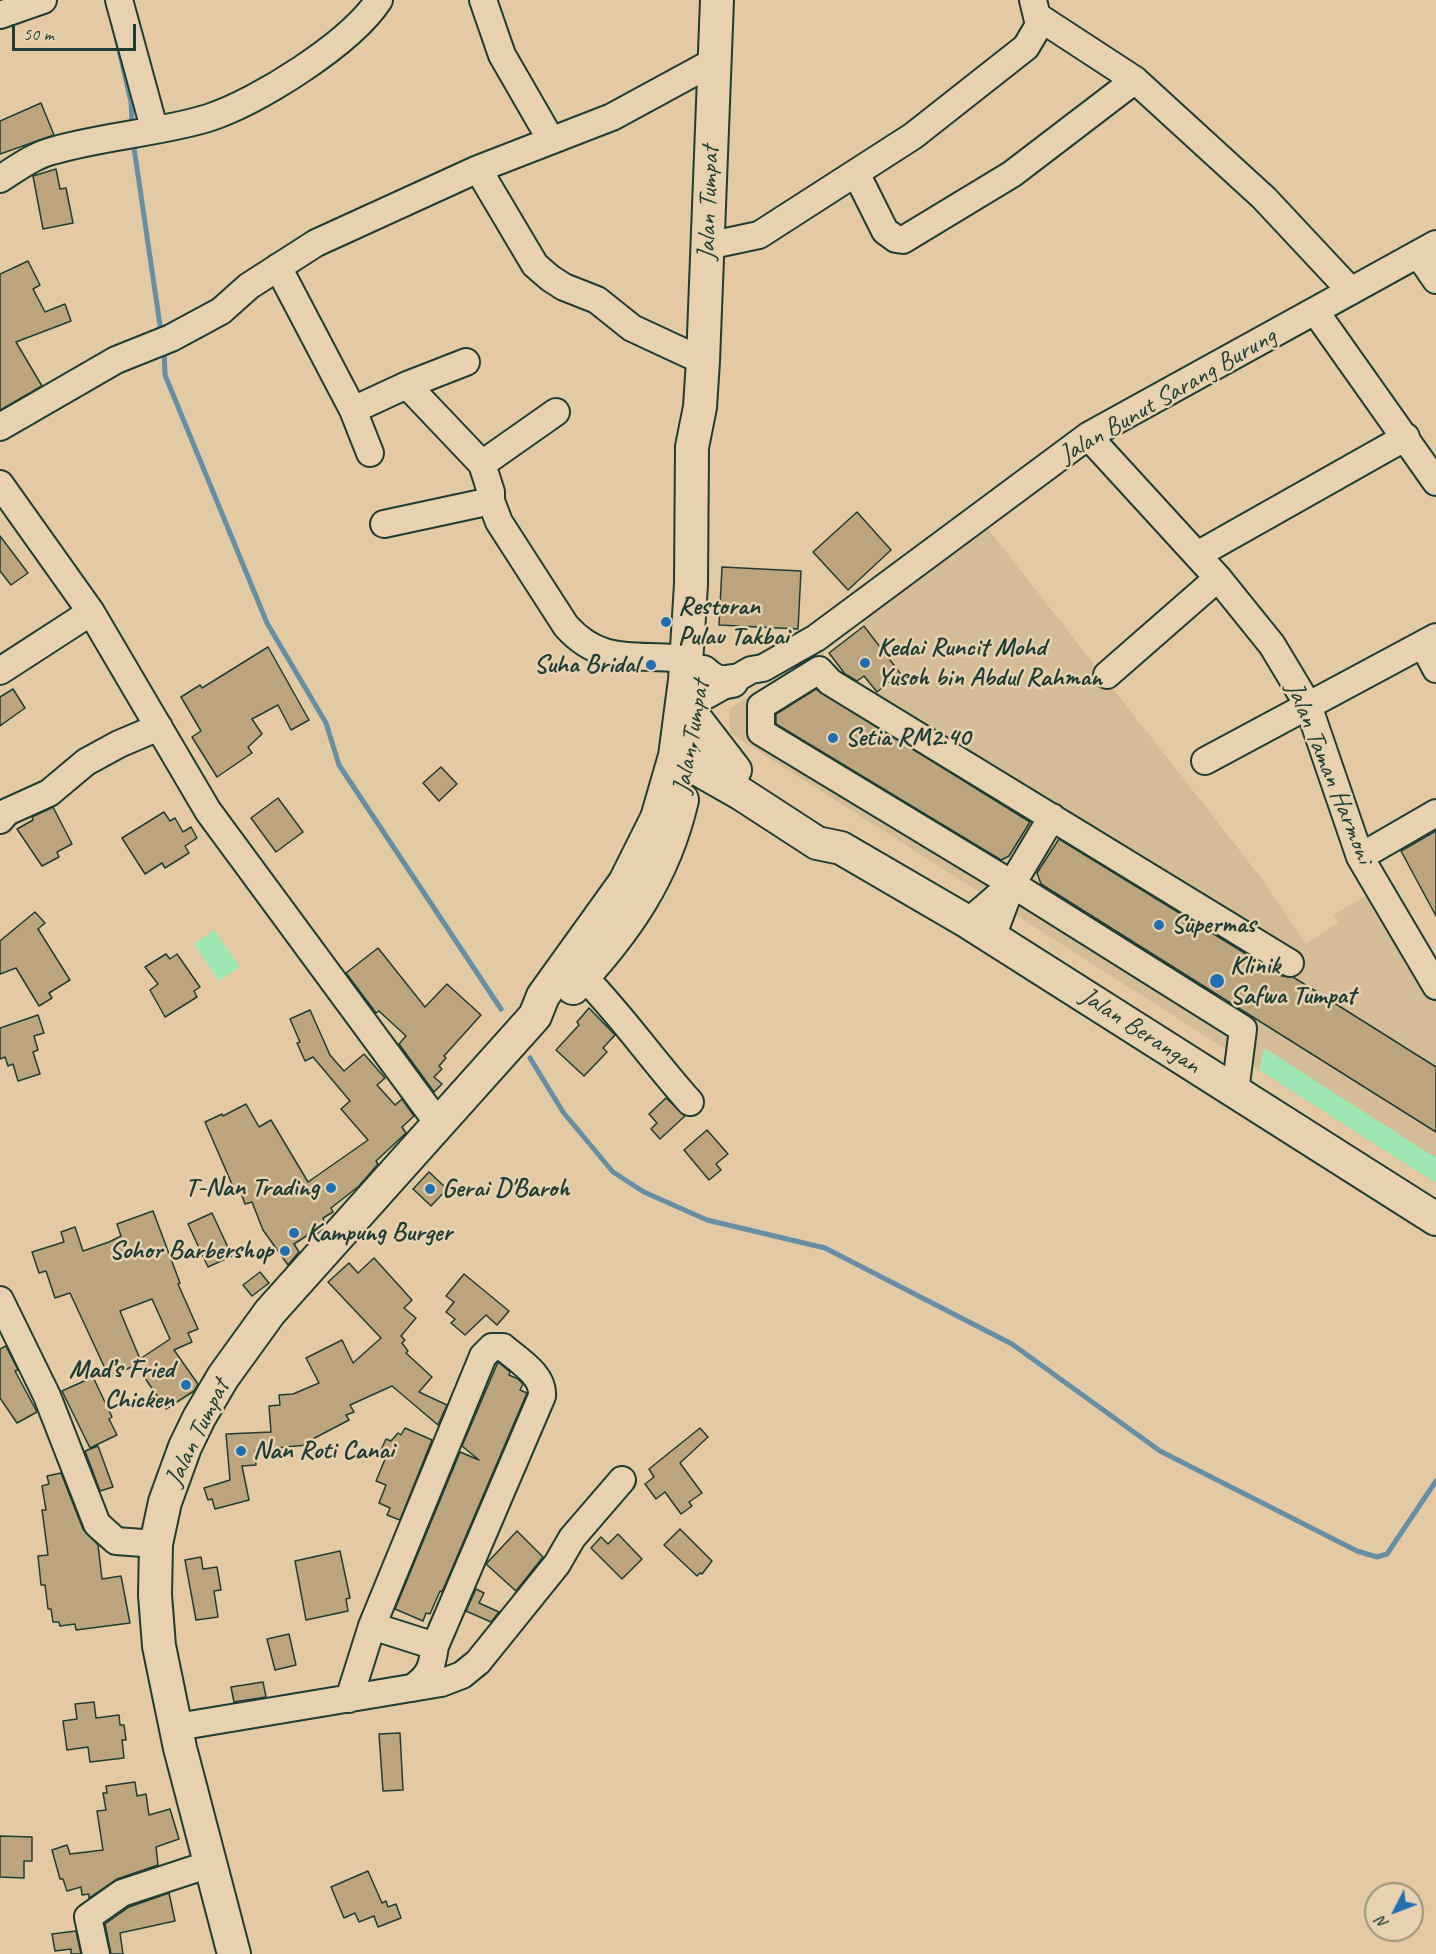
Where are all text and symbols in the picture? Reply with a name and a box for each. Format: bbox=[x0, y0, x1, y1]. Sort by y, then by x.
scale bar bbox=[15, 12, 140, 50]
text: 50 m bbox=[23, 23, 54, 45]
street label: Jalan Tumpat bbox=[691, 145, 727, 261]
street label: Jalan Bunut Sarang Burung bbox=[1054, 321, 1282, 471]
place label: Restoran Pulau Takbai bbox=[678, 591, 789, 652]
marker: Restoran Pulau Takbai bbox=[659, 615, 673, 629]
place label: Kedai Runcit Mohd Yusoh bin Abdul Rahman bbox=[877, 632, 1102, 694]
place label: Suha Bridal bbox=[534, 649, 639, 681]
marker: Kedai Runcit Mohd Yusoh bin Abdul Rahman bbox=[858, 656, 872, 670]
marker: Suha Bridal bbox=[644, 658, 658, 672]
street label: Jalan Tumpat bbox=[667, 678, 717, 796]
street label: Jalan Taman Harmoni bbox=[1278, 678, 1380, 868]
place label: Setia RM2.40 bbox=[845, 722, 970, 754]
marker: Setia RM2.40 bbox=[826, 731, 840, 745]
place label: Supermas bbox=[1171, 909, 1256, 941]
marker: Supermas bbox=[1152, 918, 1166, 932]
place label: Klinik Safwa Tumpat bbox=[1230, 950, 1355, 1012]
marker: Klinik Safwa Tumpat bbox=[1208, 972, 1226, 990]
street label: Jalan Berangan bbox=[1074, 981, 1206, 1081]
place label: T-Nan Trading bbox=[185, 1172, 319, 1204]
place label: Gerai D'Baroh bbox=[442, 1173, 569, 1205]
marker: T-Nan Trading bbox=[324, 1181, 338, 1195]
marker: Gerai D'Baroh bbox=[423, 1182, 437, 1196]
place label: Kampung Burger bbox=[306, 1217, 452, 1249]
marker: Kampung Burger bbox=[287, 1226, 301, 1240]
place label: Sohor Barbershop bbox=[109, 1235, 273, 1267]
marker: Sohor Barbershop bbox=[278, 1244, 292, 1258]
place label: Mad’s Fried Chicken bbox=[69, 1354, 174, 1416]
street label: Jalan Tumpat bbox=[159, 1375, 237, 1491]
marker: Mad’s Fried Chicken bbox=[179, 1378, 193, 1392]
place label: Nan Roti Canai bbox=[253, 1435, 394, 1467]
marker: Nan Roti Canai bbox=[234, 1444, 248, 1458]
north arrow bbox=[1364, 1882, 1424, 1942]
text: N bbox=[1371, 1912, 1393, 1933]

